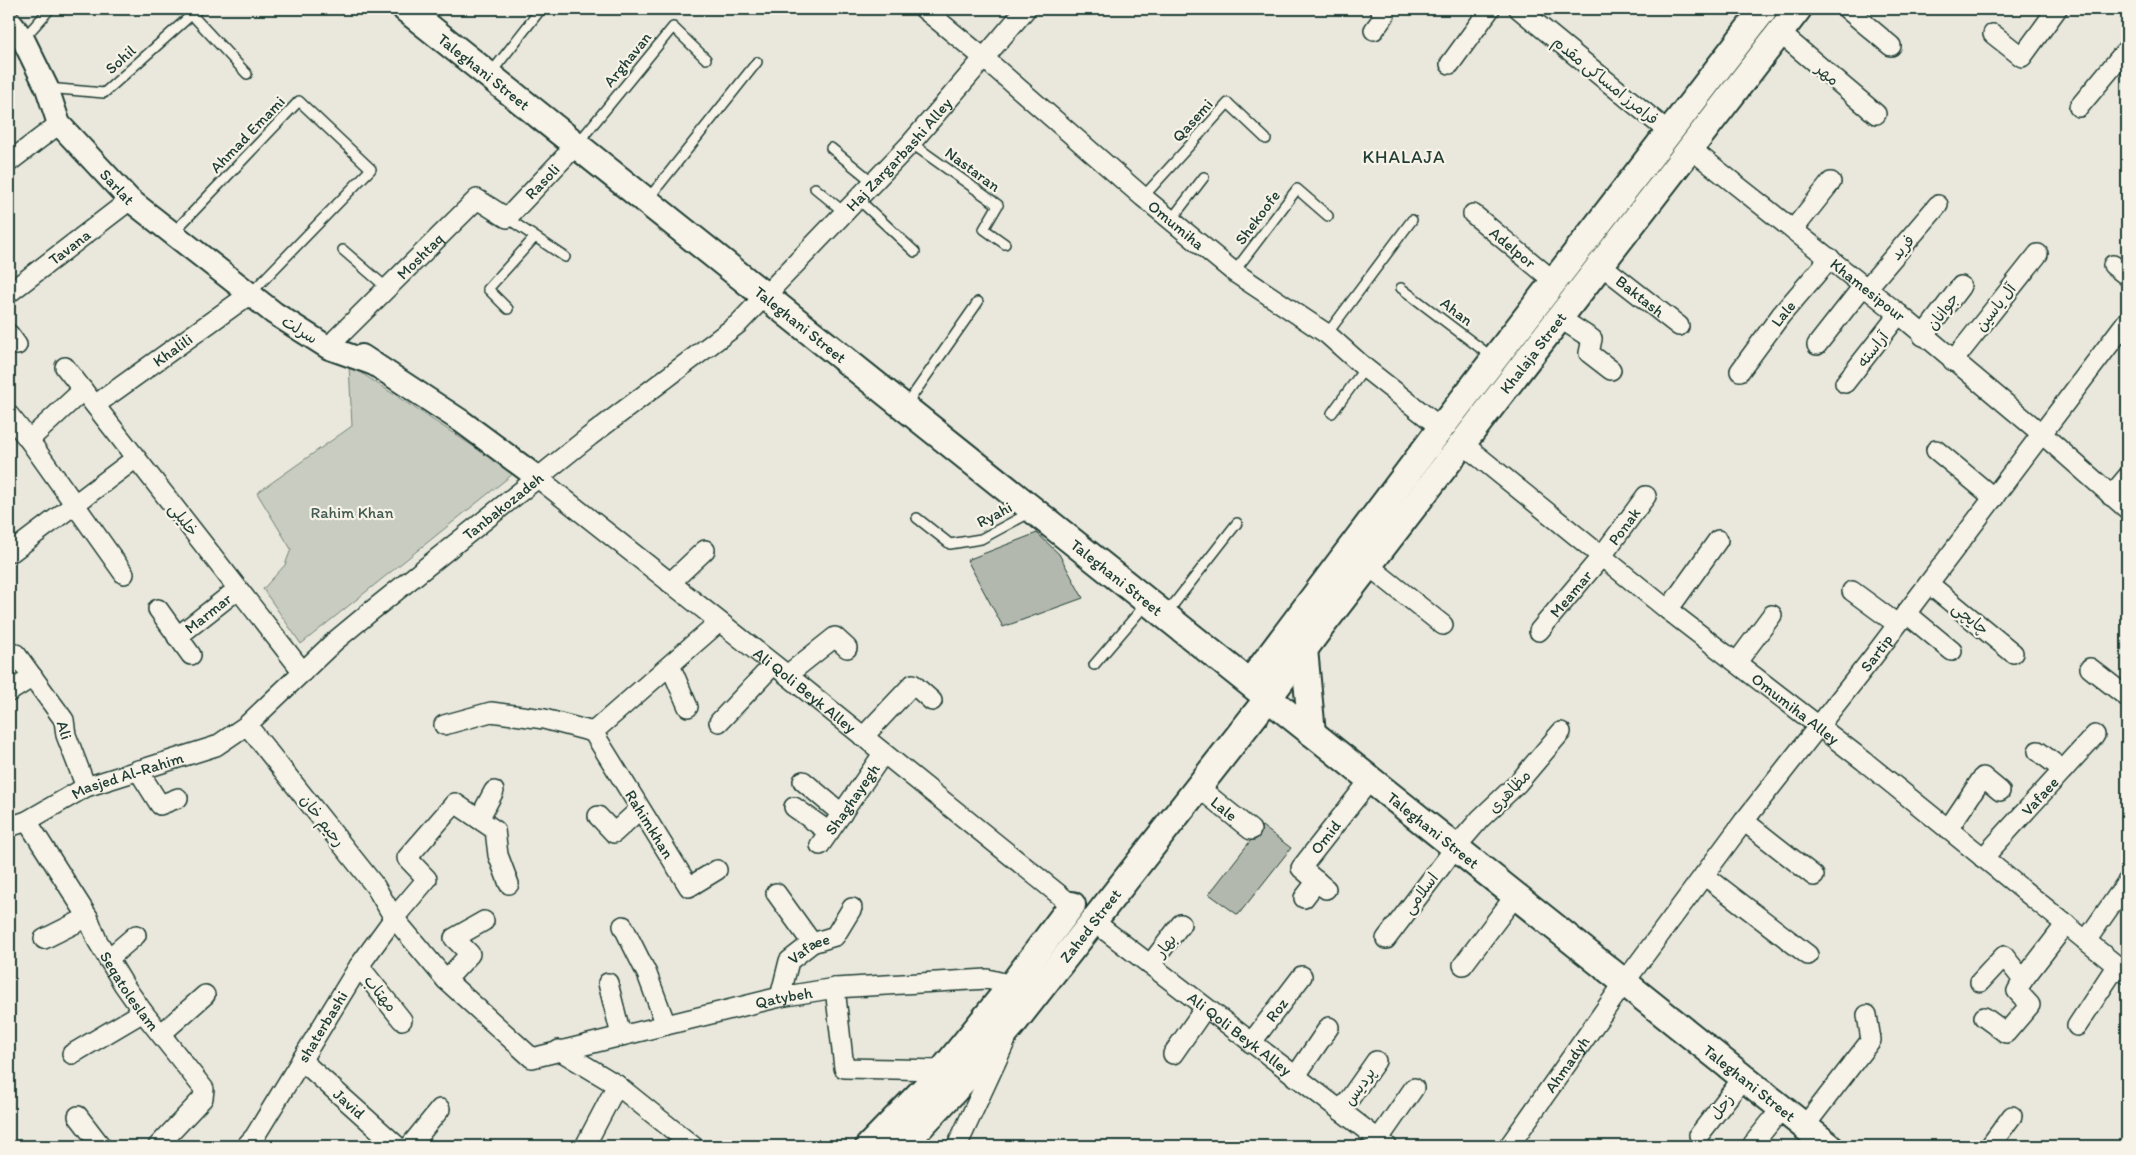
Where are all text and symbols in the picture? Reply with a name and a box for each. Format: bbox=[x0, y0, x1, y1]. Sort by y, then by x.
street label: Arghavan bbox=[599, 28, 656, 91]
street label: Taleghani Street bbox=[434, 29, 534, 114]
street label: فرامرز امساکی مقدم bbox=[1547, 32, 1662, 131]
street label: Sohil bbox=[101, 40, 140, 78]
street label: مهر bbox=[1811, 58, 1843, 89]
street label: Ahmad Emami bbox=[206, 92, 289, 177]
street label: Haj Zargarbashi Alley bbox=[842, 93, 956, 215]
street label: Qasemi bbox=[1168, 95, 1217, 146]
street label: Nastaran bbox=[941, 143, 1004, 196]
district label: KHALAJA bbox=[1362, 146, 1446, 168]
street label: Rasoli bbox=[521, 160, 564, 203]
street label: Sarlat bbox=[96, 165, 138, 209]
street label: Shekoofe bbox=[1231, 186, 1284, 248]
street label: Omumiha bbox=[1144, 196, 1209, 254]
street label: Adelpor bbox=[1486, 223, 1540, 273]
street label: Tavana bbox=[45, 225, 95, 269]
street label: Moshtaq bbox=[393, 229, 447, 283]
street label: فرید bbox=[1886, 231, 1918, 264]
street label: Khamesipour bbox=[1826, 254, 1909, 325]
street label: Baktash bbox=[1612, 271, 1669, 321]
street label: آل یاسین bbox=[1971, 279, 2021, 335]
street label: Taleghani Street bbox=[750, 282, 850, 367]
street label: جوانان bbox=[1922, 289, 1963, 334]
street label: Ahan bbox=[1437, 293, 1477, 330]
street label: Lale bbox=[1767, 296, 1800, 330]
street label: Khalaja Street bbox=[1496, 308, 1570, 397]
street label: سرلت bbox=[278, 311, 321, 348]
street label: آراسته bbox=[1853, 327, 1893, 371]
street label: Khalili bbox=[149, 329, 196, 371]
street label: Tanbakozadeh bbox=[459, 468, 548, 544]
street label: Ryahi bbox=[973, 497, 1015, 532]
street label: خلیلی bbox=[164, 499, 202, 540]
park label: Rahim Khan bbox=[310, 503, 394, 522]
street label: Ponak bbox=[1604, 504, 1644, 549]
street label: Taleghani Street bbox=[1067, 535, 1166, 620]
street label: Meamar bbox=[1546, 566, 1596, 621]
street label: Marmar bbox=[181, 589, 236, 638]
street label: چایچی bbox=[1948, 598, 1993, 640]
street label: Sartip bbox=[1856, 631, 1897, 676]
street label: Ali Qoli Beyk Alley bbox=[750, 643, 860, 737]
street label: Omumiha Alley bbox=[1748, 669, 1843, 749]
street label: Ali bbox=[53, 718, 76, 742]
street label: Masjed Al-Rahim bbox=[68, 748, 186, 803]
street label: Shaghayegh bbox=[821, 760, 884, 839]
street label: مظاهری bbox=[1484, 766, 1535, 817]
street label: Vafaee bbox=[2017, 773, 2063, 820]
street label: Rahimkhan bbox=[621, 786, 678, 862]
street label: Taleghani Street bbox=[1383, 788, 1483, 873]
street label: رحیم خان bbox=[294, 790, 349, 852]
street label: Lale bbox=[1207, 792, 1241, 825]
street label: Omid bbox=[1307, 816, 1345, 858]
street label: اسلامی bbox=[1399, 869, 1443, 918]
street label: Zahed Street bbox=[1056, 885, 1125, 966]
street label: Vafaee bbox=[784, 929, 832, 968]
street label: بهار bbox=[1149, 930, 1180, 962]
street label: Seqatoleslam bbox=[96, 948, 163, 1035]
street label: مهتاب bbox=[360, 971, 401, 1016]
street label: Qatybeh bbox=[753, 983, 814, 1013]
street label: shaterbashi bbox=[293, 987, 352, 1066]
street label: Ali Qoli Beyk Alley bbox=[1184, 988, 1296, 1080]
street label: Roz bbox=[1262, 994, 1292, 1026]
street label: Ahmadyh bbox=[1541, 1033, 1593, 1096]
street label: Taleghani Street bbox=[1700, 1041, 1799, 1126]
street label: پردیس bbox=[1340, 1064, 1380, 1110]
street label: Javid bbox=[329, 1085, 369, 1123]
street label: زحل bbox=[1706, 1090, 1737, 1123]

